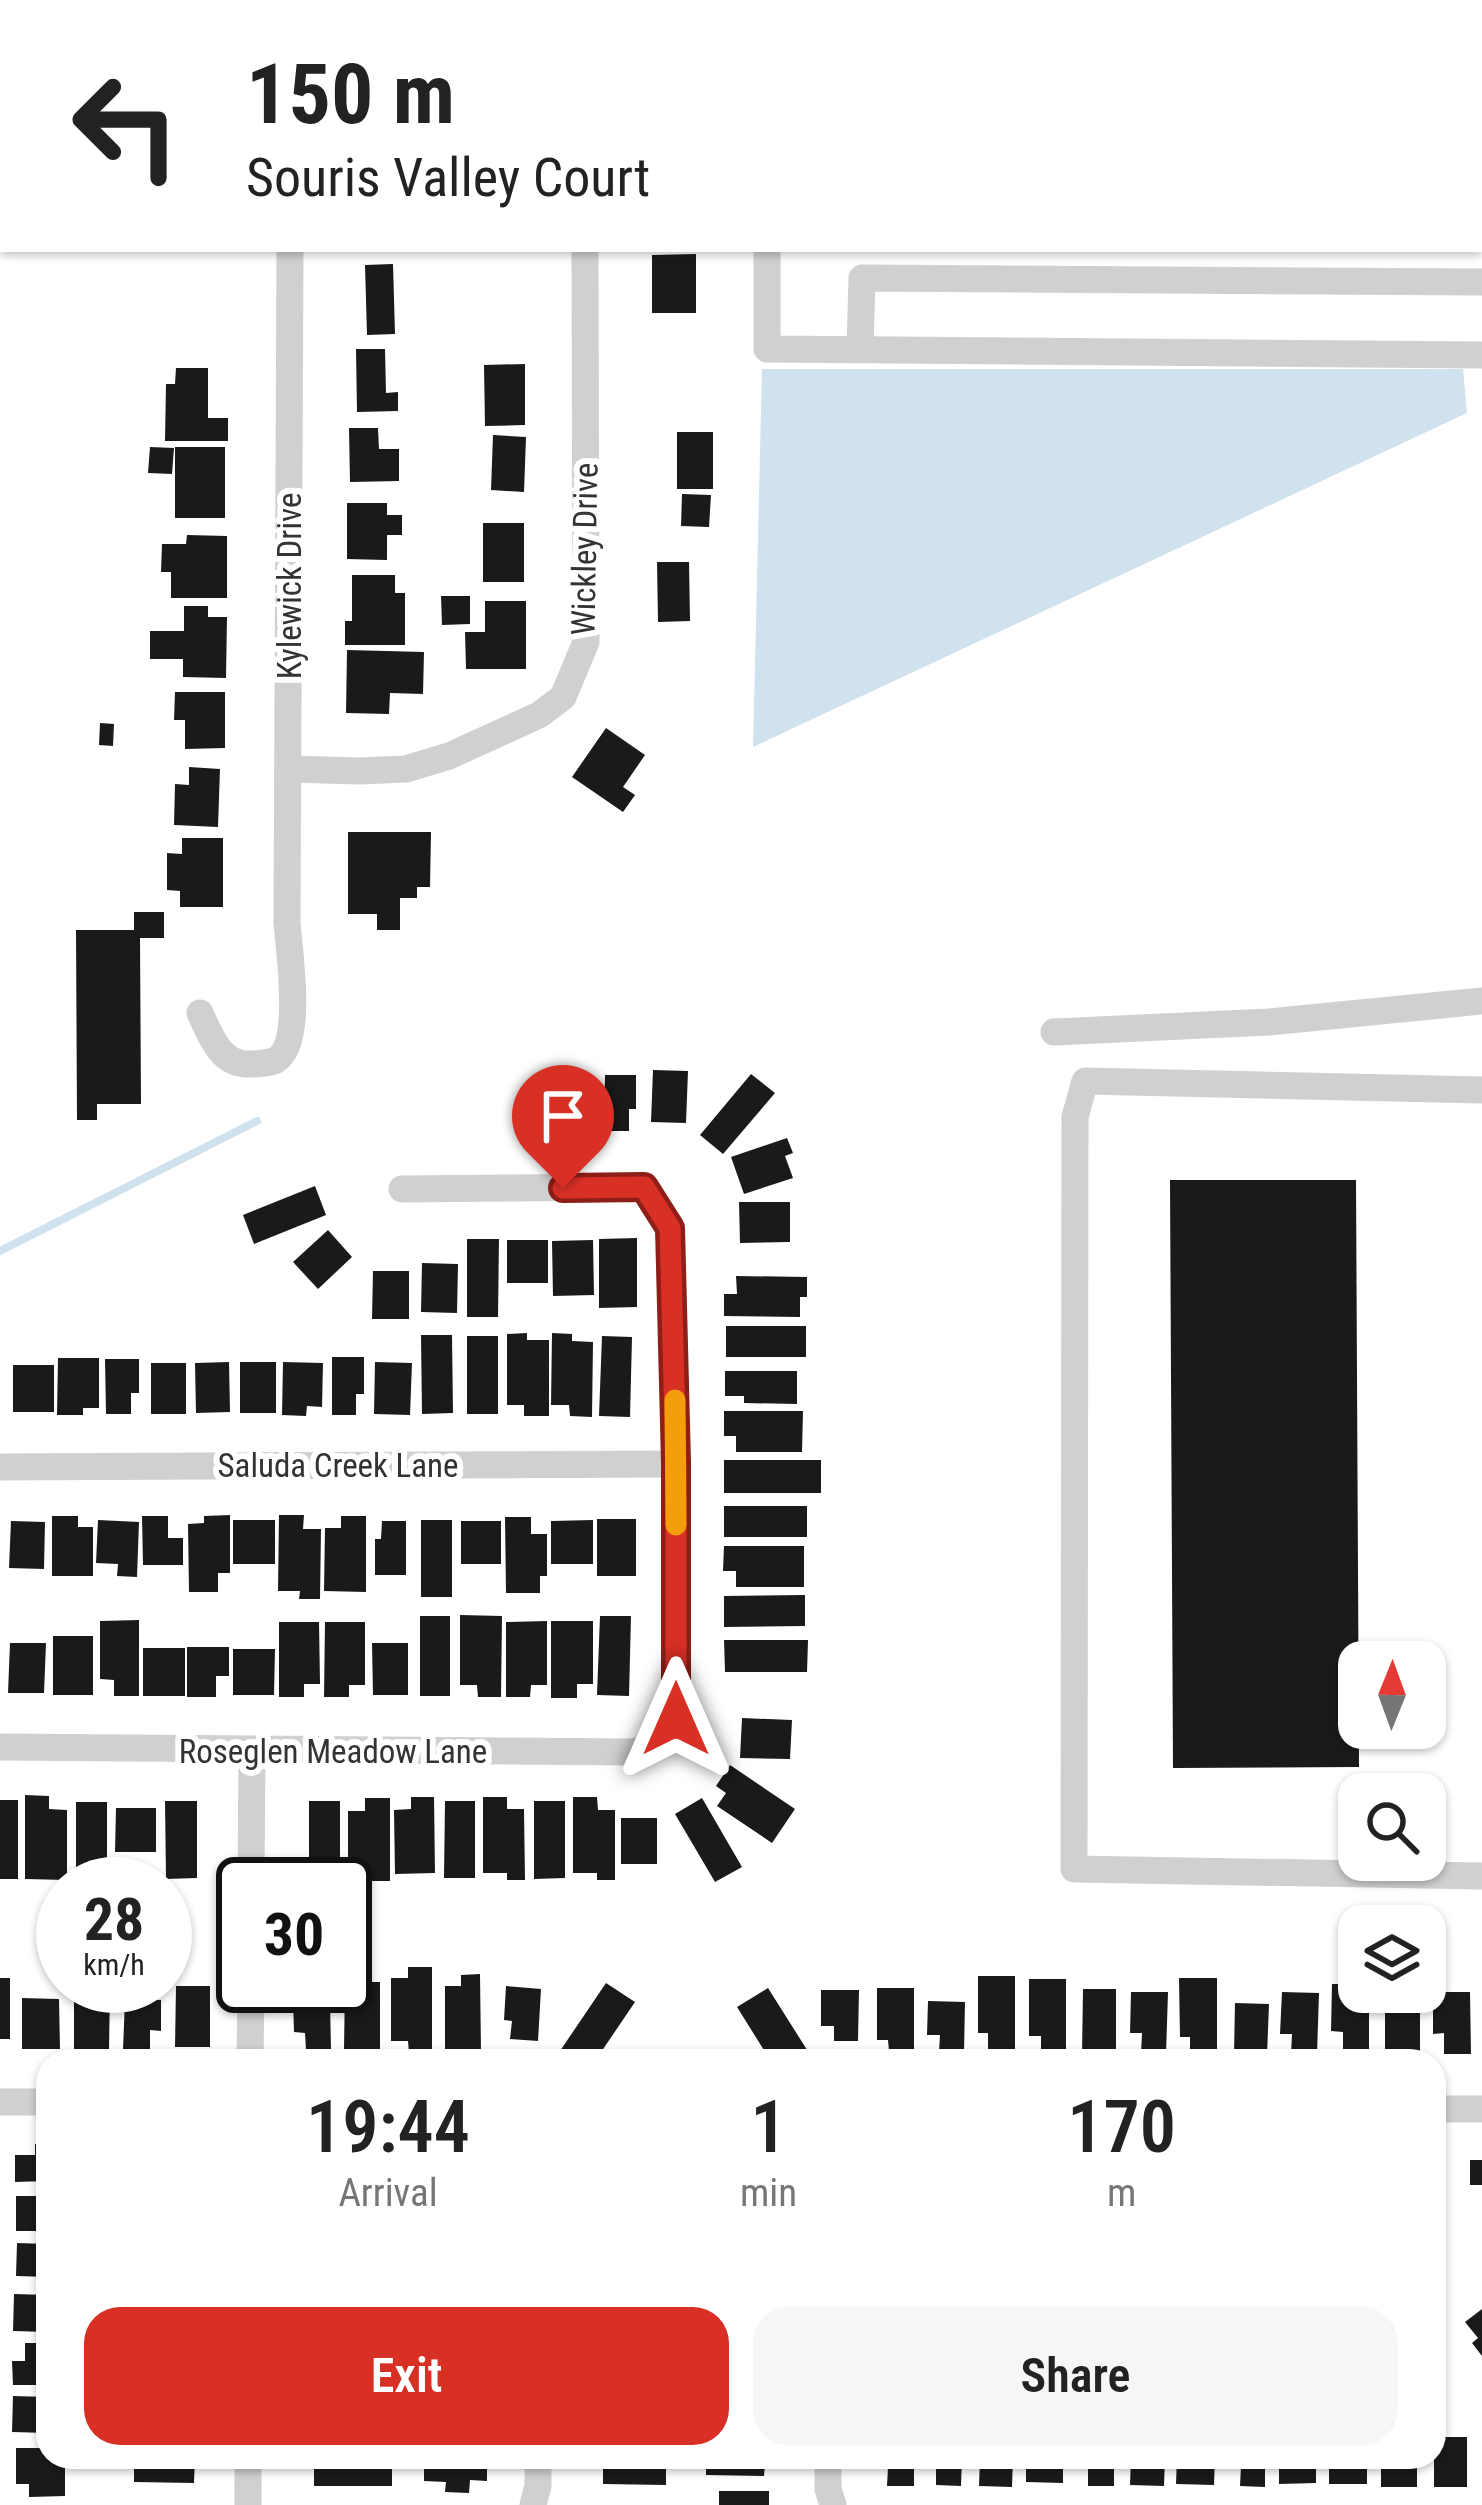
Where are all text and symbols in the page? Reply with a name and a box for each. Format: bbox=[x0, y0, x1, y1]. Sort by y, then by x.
text: 150 m bbox=[246, 45, 455, 144]
icon: left bbox=[48, 48, 204, 204]
text: Souris Valley Court bbox=[246, 146, 650, 209]
street label: Wickley Drive bbox=[563, 462, 606, 636]
street label: Kylewick Drive bbox=[270, 493, 309, 679]
pin bbox=[512, 1065, 614, 1188]
icon: arrive bbox=[530, 1083, 596, 1149]
street label: Saluda Creek Lane bbox=[218, 1446, 459, 1485]
north arrow bbox=[1338, 1641, 1446, 1749]
map controls bbox=[1338, 1641, 1446, 2013]
position arrow bbox=[613, 1656, 739, 1782]
street label: Roseglen Meadow Lane bbox=[179, 1732, 487, 1771]
button: search bbox=[1338, 1773, 1446, 1881]
speed limit sign: 30 bbox=[216, 1857, 372, 2013]
text: 28 bbox=[84, 1884, 144, 1955]
button: layers bbox=[1338, 1905, 1446, 2013]
text: km/h bbox=[83, 1947, 145, 1982]
text: 19:44 bbox=[306, 2085, 470, 2170]
text: 1 bbox=[751, 2085, 787, 2170]
text: 170 bbox=[1067, 2085, 1176, 2170]
text: Arrival bbox=[338, 2170, 438, 2216]
text: min bbox=[740, 2170, 797, 2216]
text: m bbox=[1107, 2170, 1136, 2216]
button: Exit bbox=[84, 2307, 729, 2445]
button: Share bbox=[753, 2307, 1398, 2445]

